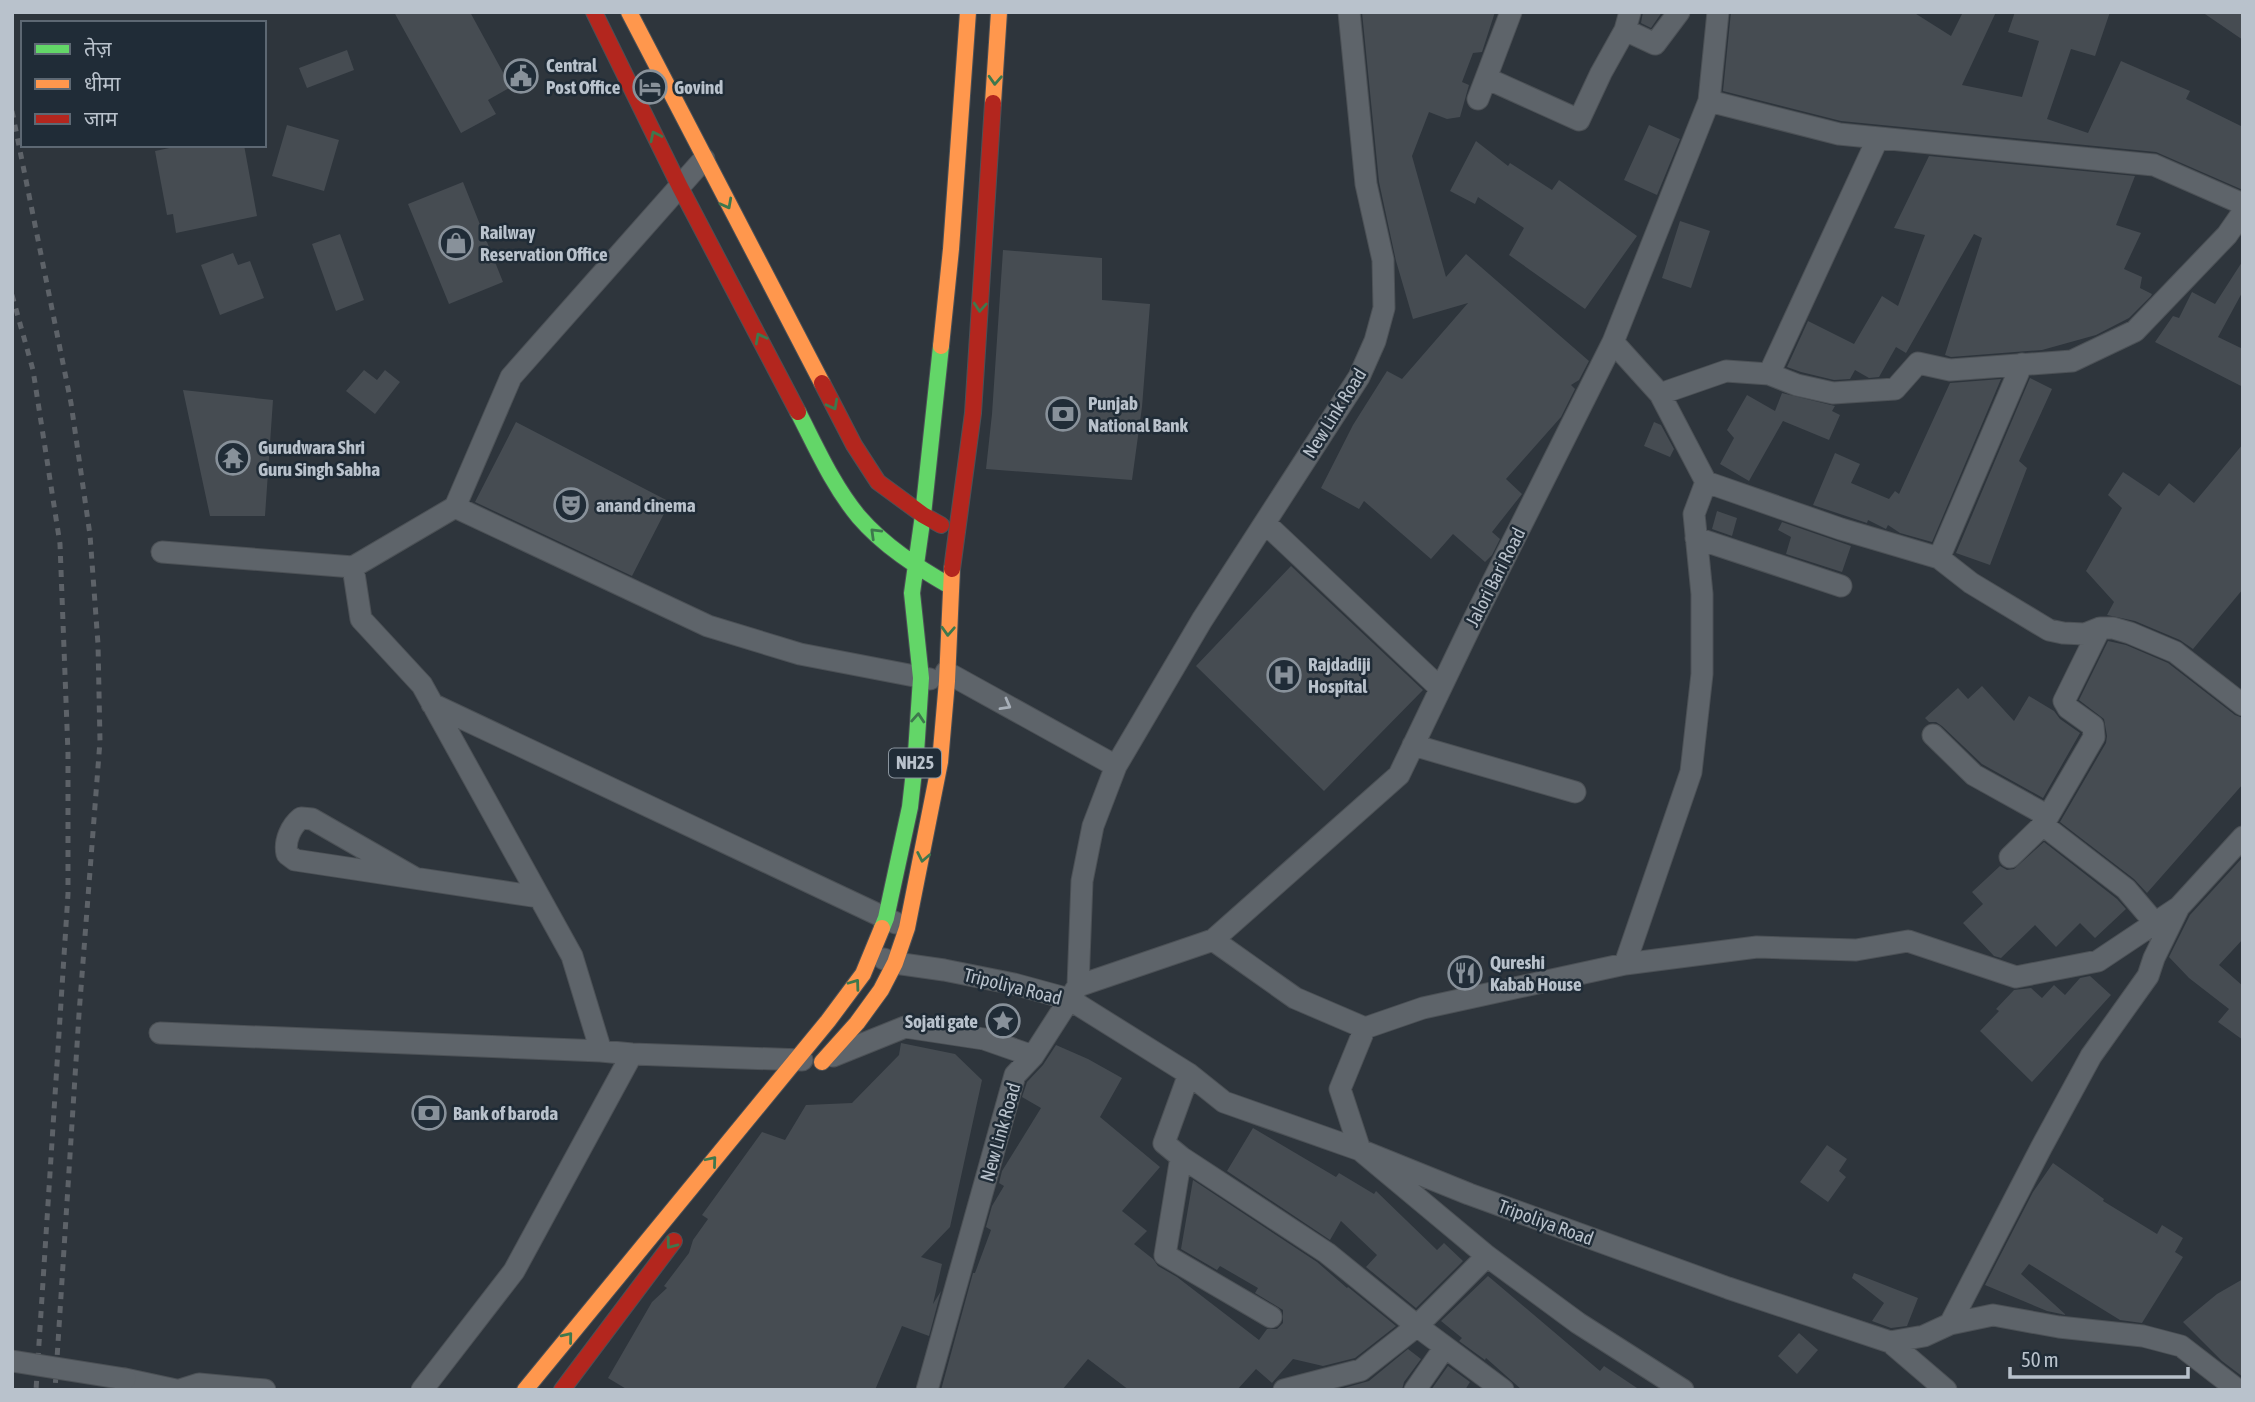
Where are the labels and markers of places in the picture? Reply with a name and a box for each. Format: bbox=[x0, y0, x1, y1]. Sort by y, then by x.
place label: Central Post Office bbox=[546, 54, 621, 98]
public building icon: Central Post Office bbox=[502, 57, 540, 95]
hotel icon: Govind bbox=[631, 68, 669, 106]
place label: Govind bbox=[674, 76, 723, 98]
place label: Railway Reservation Office bbox=[480, 221, 608, 265]
shop icon: Railway Reservation Office bbox=[437, 224, 475, 262]
place label: Punjab National Bank bbox=[1088, 392, 1189, 436]
bank icon: Punjab National Bank bbox=[1044, 395, 1082, 433]
place label: Gurudwara Shri Guru Singh Sabha bbox=[258, 436, 380, 480]
temple icon: Gurudwara Shri Guru Singh Sabha bbox=[214, 439, 252, 477]
theatre icon: anand cinema bbox=[552, 486, 590, 524]
place label: anand cinema bbox=[596, 494, 696, 516]
place label: Rajdadiji Hospital bbox=[1308, 653, 1371, 697]
hospital icon: Rajdadiji Hospital bbox=[1265, 656, 1303, 694]
place label: Qureshi Kabab House bbox=[1490, 951, 1582, 995]
restaurant icon: Qureshi Kabab House bbox=[1446, 954, 1484, 992]
place icon: Sojati gate bbox=[984, 1002, 1022, 1040]
place label: Sojati gate bbox=[905, 1010, 978, 1032]
bank icon: Bank of baroda bbox=[410, 1094, 448, 1132]
place label: Bank of baroda bbox=[453, 1102, 558, 1124]

